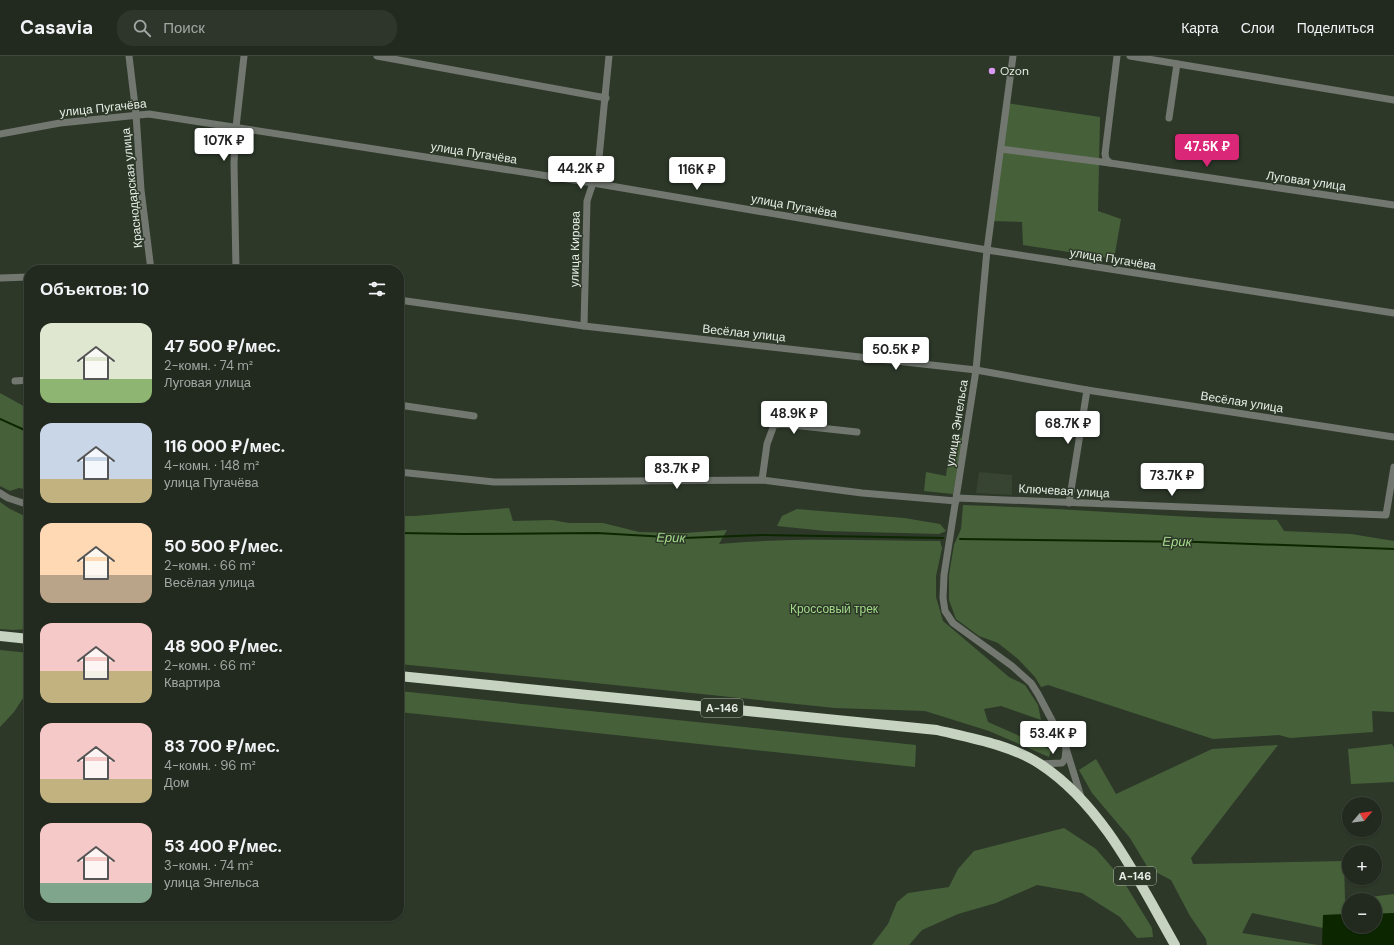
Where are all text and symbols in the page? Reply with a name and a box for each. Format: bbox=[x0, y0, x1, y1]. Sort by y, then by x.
search box bbox=[117, 10, 397, 46]
text: Casavia bbox=[20, 15, 93, 40]
icon: search bbox=[131, 17, 153, 39]
text: Поиск bbox=[163, 18, 205, 38]
text: Карта bbox=[1181, 19, 1219, 37]
text: Слои bbox=[1241, 19, 1275, 37]
text: Поделиться bbox=[1297, 19, 1374, 37]
place label: Ozon bbox=[1000, 63, 1029, 79]
marker: Ozon bbox=[987, 66, 997, 76]
street label: улица Пугачёва bbox=[59, 95, 148, 121]
street label: Краснодарская улица bbox=[118, 127, 146, 249]
pin: 107K ₽ bbox=[191, 128, 257, 162]
text: 107K ₽ bbox=[204, 132, 244, 149]
pin: 47.5K ₽ bbox=[1170, 134, 1244, 168]
street label: улица Пугачёва bbox=[430, 138, 519, 168]
text: 47.5K ₽ bbox=[1184, 138, 1230, 155]
pin: 44.2K ₽ bbox=[544, 156, 618, 190]
pin: 116K ₽ bbox=[664, 157, 730, 191]
text: 44.2K ₽ bbox=[557, 160, 605, 177]
text: 116K ₽ bbox=[678, 161, 716, 178]
street label: Луговая улица bbox=[1265, 167, 1347, 195]
street label: улица Пугачёва bbox=[750, 191, 839, 222]
street label: улица Кирова bbox=[566, 210, 584, 287]
street label: улица Пугачёва bbox=[1069, 244, 1158, 274]
text: Объектов: 10 bbox=[40, 278, 149, 300]
icon: filters bbox=[366, 278, 388, 300]
street label: Весёлая улица bbox=[702, 321, 787, 345]
text: 47 500 ₽/мес. bbox=[164, 335, 281, 357]
pin: 50.5K ₽ bbox=[859, 337, 933, 371]
icon: home bbox=[72, 339, 120, 387]
text: 50.5K ₽ bbox=[872, 341, 920, 358]
text: 2-комн. · 74 m² bbox=[164, 357, 253, 374]
text: Луговая улица bbox=[164, 374, 251, 391]
street label: улица Энгельса bbox=[942, 378, 972, 468]
street label: Весёлая улица bbox=[1199, 388, 1285, 416]
pin: 48.9K ₽ bbox=[757, 401, 831, 435]
text: 48.9K ₽ bbox=[770, 405, 818, 422]
pin: 68.7K ₽ bbox=[1031, 411, 1105, 445]
text: 68.7K ₽ bbox=[1045, 415, 1091, 432]
text: 116 000 ₽/мес. bbox=[164, 435, 285, 457]
icon: home bbox=[72, 439, 120, 487]
pin: 83.7K ₽ bbox=[640, 456, 714, 490]
text: 4-комн. · 148 m² bbox=[164, 457, 259, 474]
text: 83.7K ₽ bbox=[654, 460, 700, 477]
pin: 73.7K ₽ bbox=[1135, 463, 1209, 497]
text: 73.7K ₽ bbox=[1150, 467, 1194, 484]
text: улица Пугачёва bbox=[164, 474, 258, 491]
street label: Ключевая улица bbox=[1018, 481, 1110, 501]
water label: Ерик bbox=[656, 528, 687, 547]
water label: Ерик bbox=[1162, 533, 1193, 550]
text: 50 500 ₽/мес. bbox=[164, 535, 283, 557]
icon: home bbox=[72, 539, 120, 587]
text: 2-комн. · 66 m² bbox=[164, 557, 255, 574]
text: Весёлая улица bbox=[164, 574, 255, 591]
park label: Кроссовый трек bbox=[790, 601, 879, 617]
text: 48 900 ₽/мес. bbox=[164, 635, 282, 657]
icon: home bbox=[72, 639, 120, 687]
text: 2-комн. · 66 m² bbox=[164, 657, 255, 674]
text: Квартира bbox=[164, 674, 220, 691]
road number: А-146 bbox=[701, 699, 743, 717]
pin: 53.4K ₽ bbox=[1016, 721, 1090, 755]
text: 53.4K ₽ bbox=[1029, 725, 1077, 742]
text: 83 700 ₽/мес. bbox=[164, 735, 280, 757]
icon: home bbox=[72, 739, 120, 787]
text: 4-комн. · 96 m² bbox=[164, 757, 256, 774]
text: Дом bbox=[164, 774, 189, 791]
north arrow bbox=[1342, 797, 1382, 837]
map controls bbox=[1342, 797, 1382, 933]
text: 53 400 ₽/мес. bbox=[164, 835, 282, 857]
icon: home bbox=[72, 839, 120, 887]
button: + bbox=[1342, 845, 1382, 885]
text: 3-комн. · 74 m² bbox=[164, 857, 253, 874]
road number: А-146 bbox=[1114, 867, 1156, 885]
text: улица Энгельса bbox=[164, 874, 259, 891]
button: − bbox=[1342, 893, 1382, 933]

